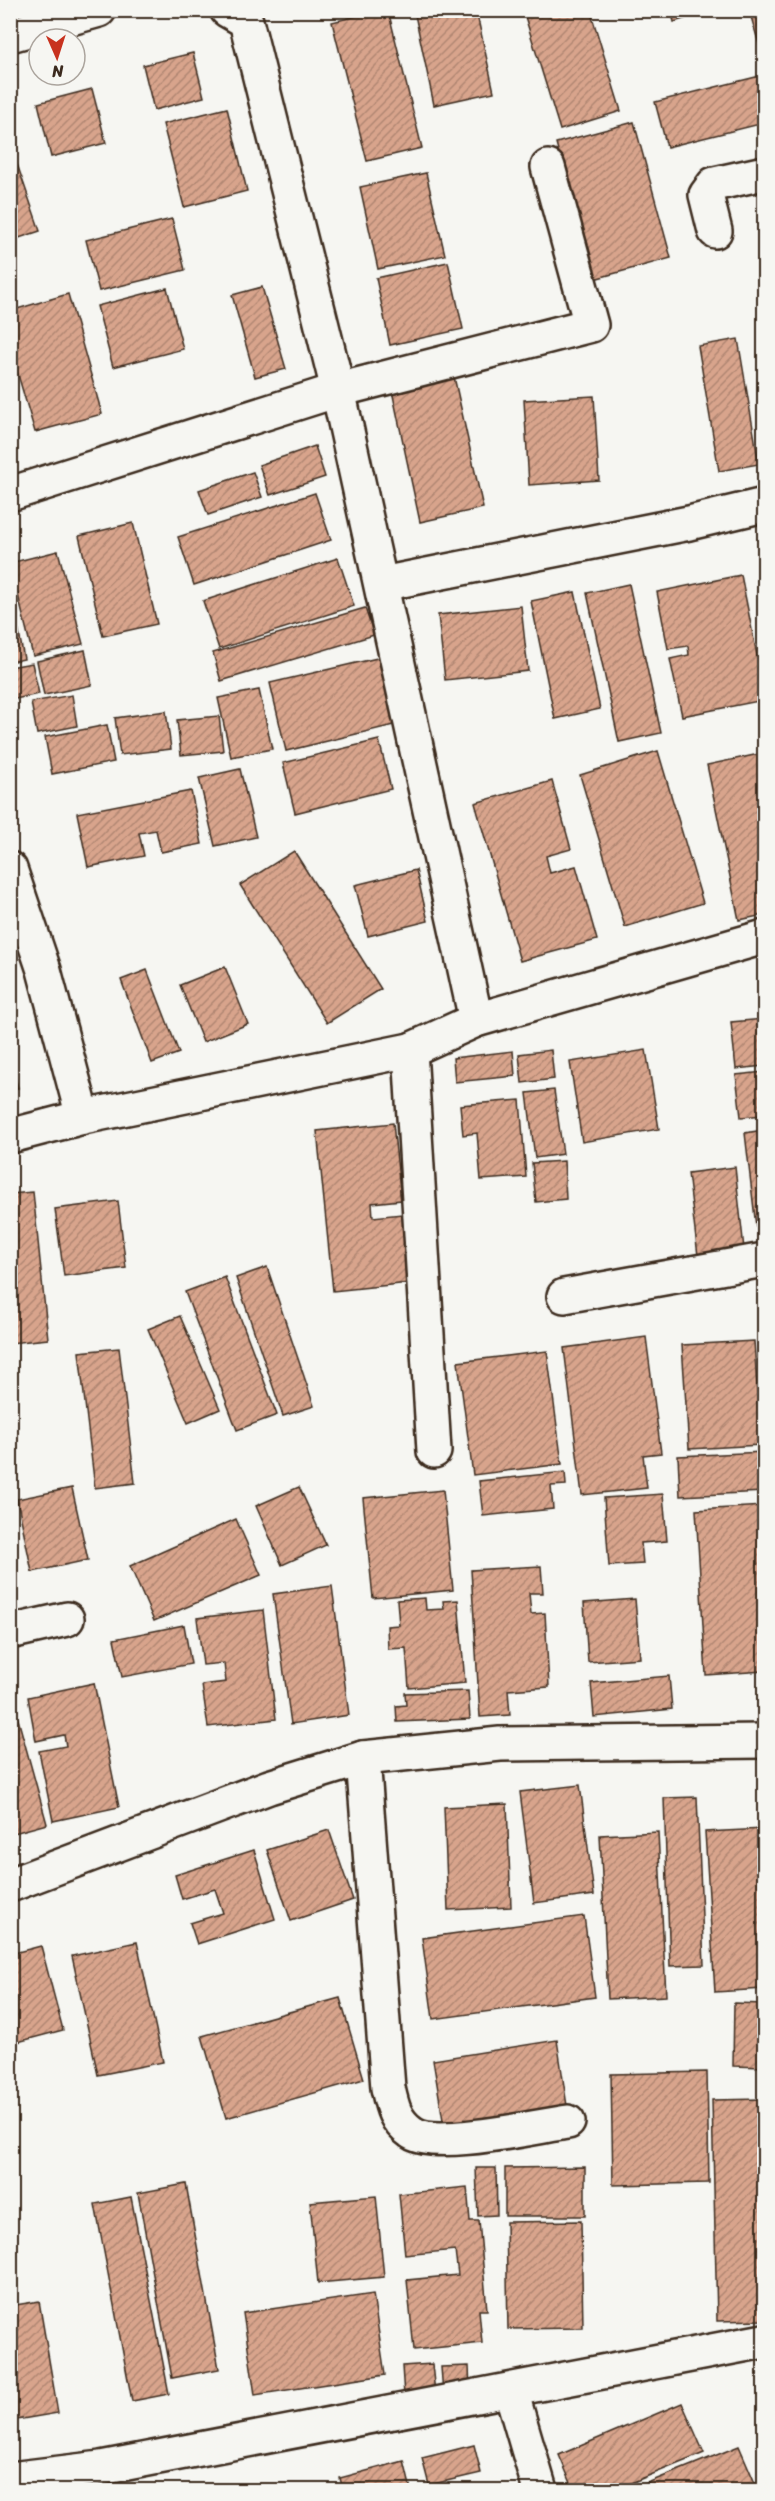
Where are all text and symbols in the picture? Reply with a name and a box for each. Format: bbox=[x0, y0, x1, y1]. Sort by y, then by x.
north arrow bbox=[27, 27, 87, 87]
text: N bbox=[51, 57, 65, 86]

